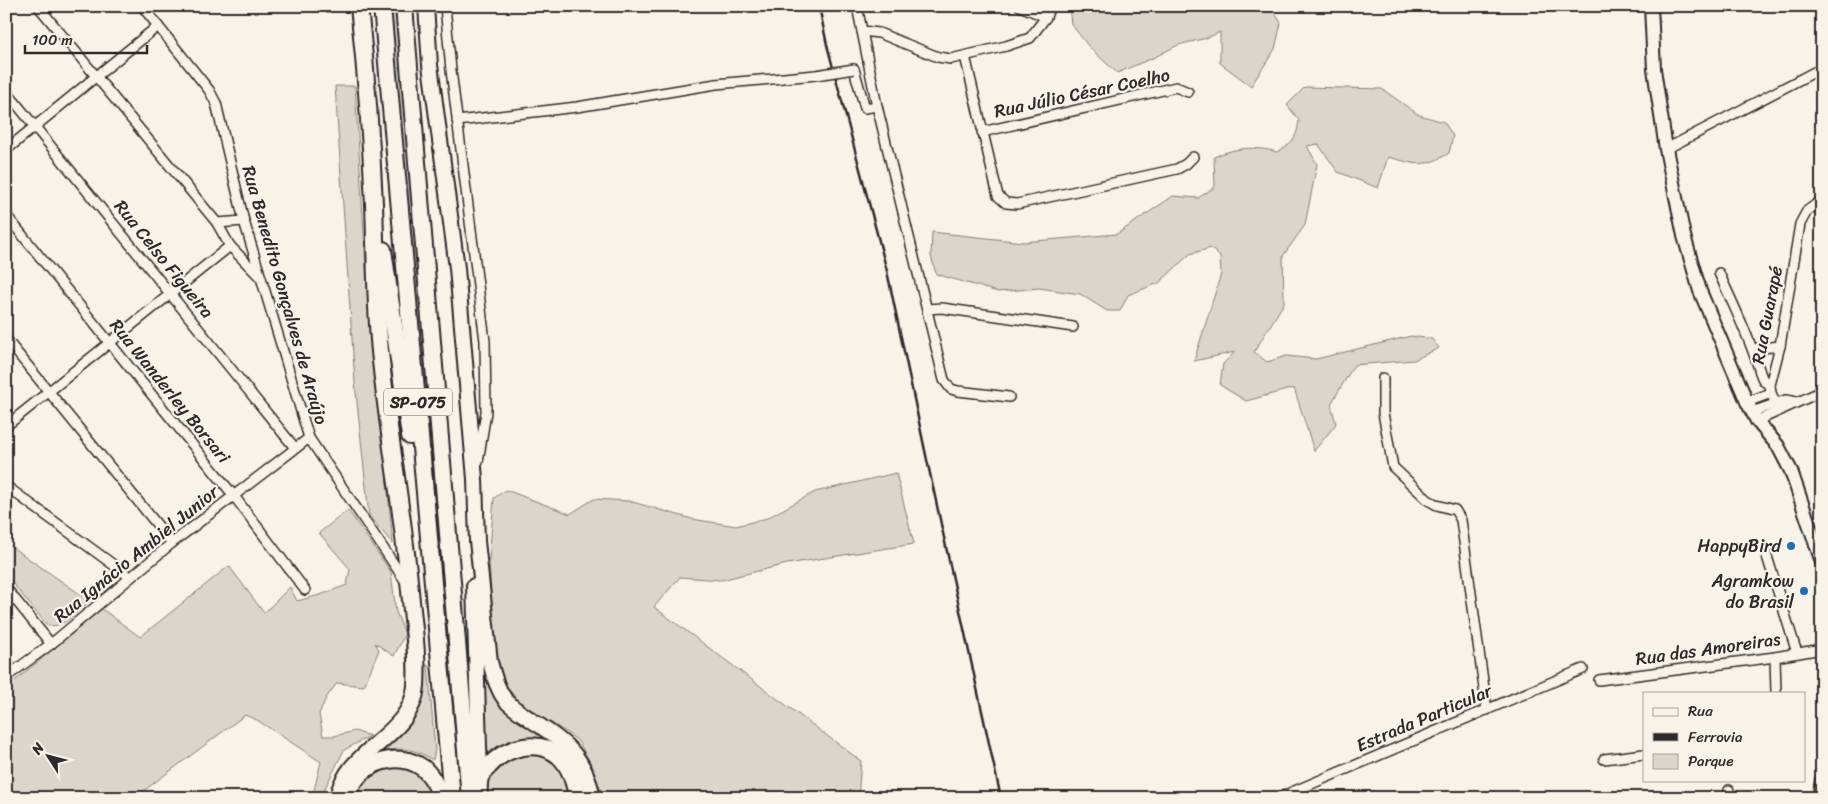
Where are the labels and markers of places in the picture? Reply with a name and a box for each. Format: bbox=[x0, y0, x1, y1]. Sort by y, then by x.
place label: HappyBird bbox=[1698, 530, 1782, 562]
marker: HappyBird bbox=[1785, 540, 1797, 552]
place label: Agramkow do Brasil bbox=[1711, 565, 1795, 618]
marker: Agramkow do Brasil bbox=[1798, 585, 1810, 597]

